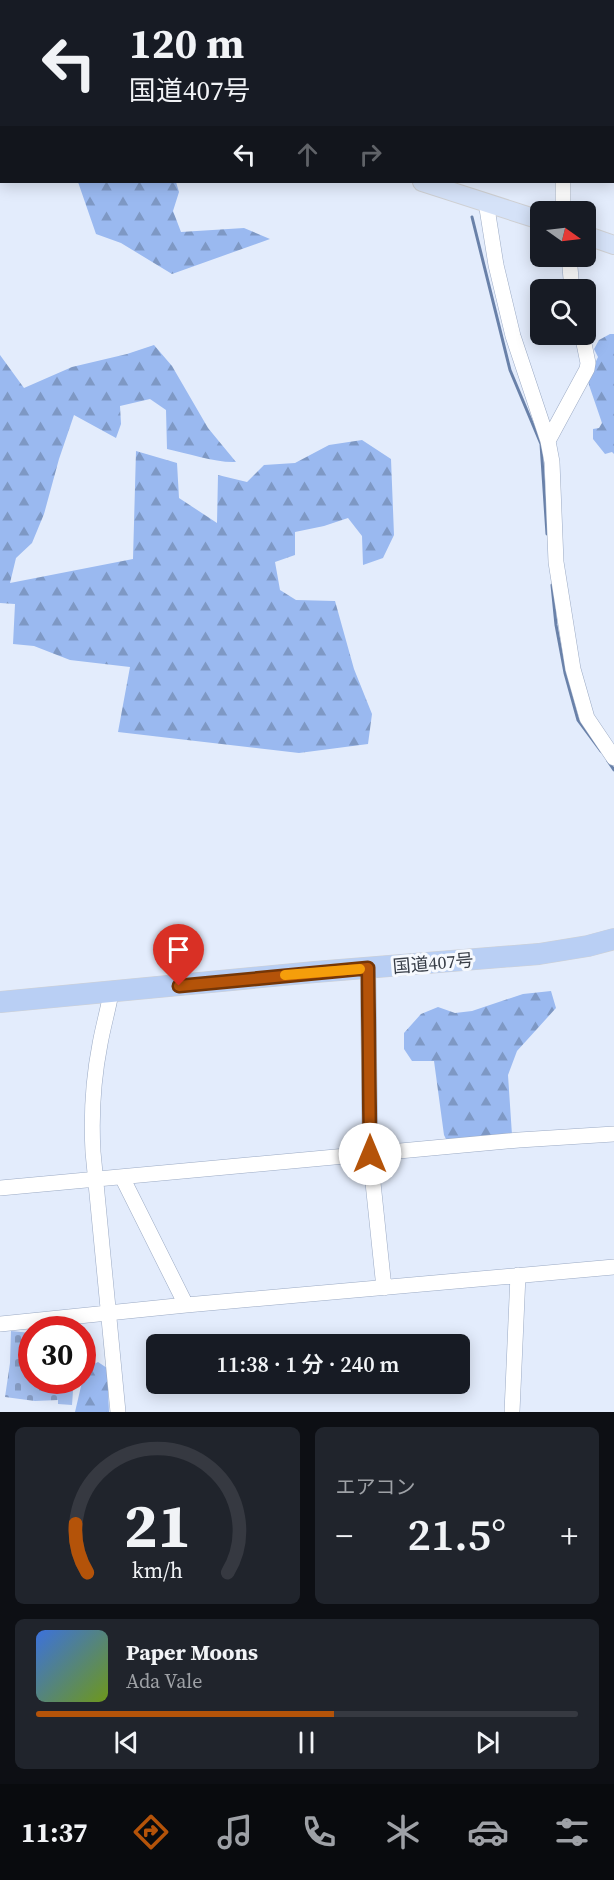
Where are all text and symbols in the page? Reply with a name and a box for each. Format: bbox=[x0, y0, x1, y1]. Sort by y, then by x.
text: 120 m bbox=[129, 14, 244, 72]
icon: left bbox=[30, 24, 108, 102]
text: 国道407号 bbox=[129, 72, 251, 109]
icon: left bbox=[228, 138, 261, 171]
icon: ahead bbox=[291, 138, 324, 171]
icon: right bbox=[354, 138, 387, 171]
north arrow bbox=[530, 201, 596, 267]
map controls bbox=[530, 201, 596, 345]
button: search bbox=[530, 279, 596, 345]
pin bbox=[153, 924, 204, 986]
icon: arrive bbox=[162, 933, 195, 966]
street label: 国道407号 bbox=[392, 947, 474, 979]
position arrow bbox=[338, 1122, 402, 1186]
speed limit sign: 30 bbox=[18, 1316, 96, 1394]
text: 11:38 · 1 分 · 240 m bbox=[217, 1349, 399, 1379]
text: エアコン bbox=[336, 1473, 416, 1501]
text: 21 bbox=[123, 1482, 191, 1568]
text: 21.5° bbox=[408, 1503, 506, 1565]
text: − bbox=[336, 1513, 353, 1558]
text: + bbox=[561, 1513, 578, 1558]
text: km/h bbox=[132, 1556, 183, 1585]
text: Paper Moons bbox=[126, 1637, 258, 1667]
text: Ada Vale bbox=[126, 1667, 202, 1695]
icon: previous bbox=[110, 1726, 143, 1759]
icon: pause bbox=[290, 1726, 323, 1759]
icon: next bbox=[471, 1726, 504, 1759]
icon: directions bbox=[130, 1811, 172, 1853]
icon: music bbox=[214, 1811, 256, 1853]
icon: phone bbox=[298, 1811, 340, 1853]
icon: climate bbox=[382, 1811, 424, 1853]
icon: car bbox=[467, 1811, 509, 1853]
icon: filters bbox=[551, 1811, 593, 1853]
text: 11:37 bbox=[21, 1814, 88, 1851]

